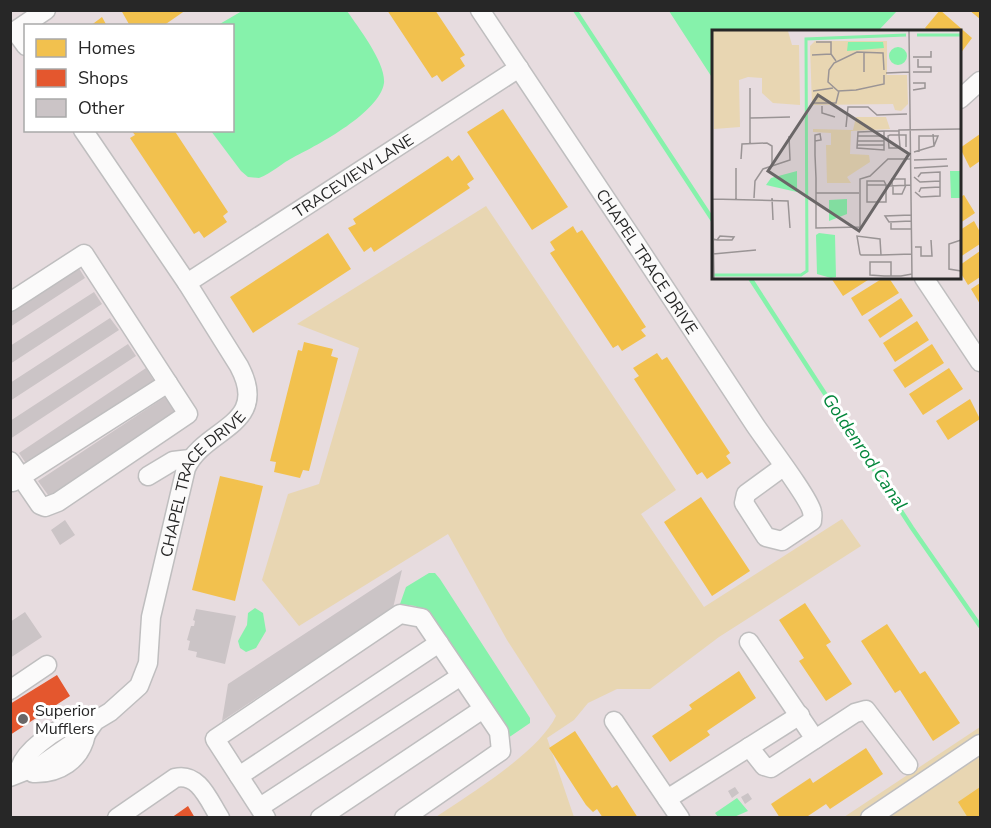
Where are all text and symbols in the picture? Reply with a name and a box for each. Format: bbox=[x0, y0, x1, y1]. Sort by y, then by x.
legend bbox=[24, 24, 234, 132]
inset map bbox=[712, 30, 961, 279]
text: Homes bbox=[78, 36, 135, 60]
text: Shops bbox=[78, 66, 128, 90]
text: Other bbox=[78, 96, 125, 120]
street label: TRACEVIEW LANE bbox=[289, 129, 418, 223]
street label: CHAPEL TRACE DRIVE bbox=[591, 185, 702, 339]
water label: Goldenrod Canal bbox=[817, 389, 913, 515]
street label: CHAPEL TRACE DRIVE bbox=[155, 407, 251, 559]
place label: Superior Mufflers bbox=[35, 700, 96, 740]
marker: Superior Mufflers bbox=[16, 712, 30, 726]

